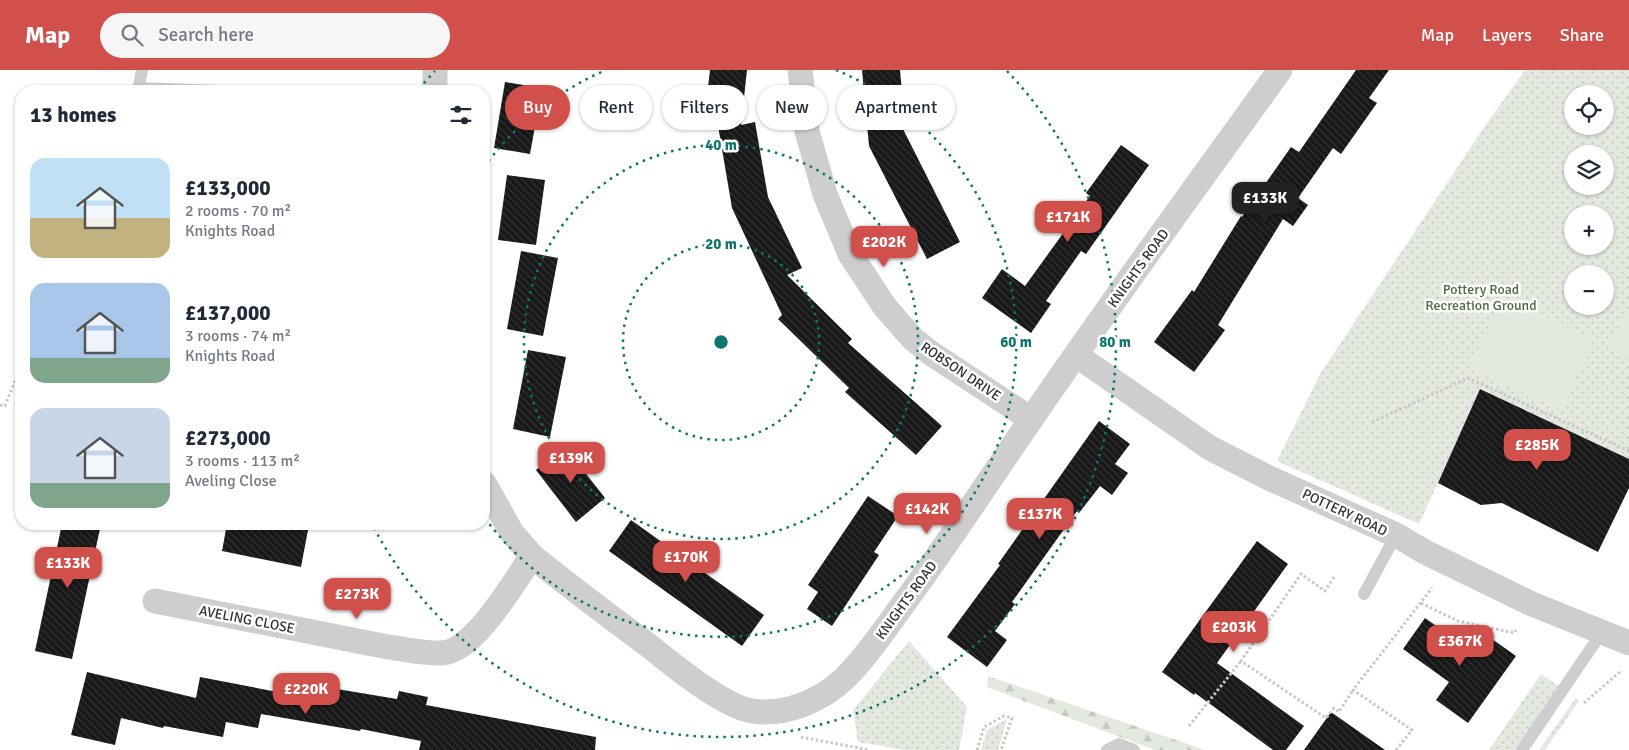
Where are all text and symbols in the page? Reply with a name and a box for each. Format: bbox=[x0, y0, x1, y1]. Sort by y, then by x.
search box bbox=[100, 13, 450, 58]
text: Map bbox=[25, 20, 70, 50]
icon: search bbox=[118, 21, 146, 49]
text: Search here bbox=[158, 23, 254, 47]
text: Map bbox=[1421, 24, 1454, 46]
text: Layers bbox=[1482, 24, 1532, 46]
text: Share bbox=[1560, 24, 1604, 46]
chip: Buy bbox=[505, 85, 570, 130]
chip: Rent bbox=[580, 85, 652, 130]
chip: Filters bbox=[662, 85, 747, 130]
chip: New bbox=[757, 85, 827, 130]
chip: Apartment bbox=[837, 85, 955, 130]
map controls bbox=[1564, 85, 1614, 315]
button: locate bbox=[1564, 85, 1614, 135]
icon: filters bbox=[447, 101, 475, 129]
text: 13 homes bbox=[30, 102, 116, 128]
text: 40 m bbox=[705, 136, 737, 154]
button: layers bbox=[1564, 145, 1614, 195]
text: £133,000 bbox=[185, 175, 271, 201]
icon: home bbox=[70, 178, 130, 238]
pin: £133K bbox=[1230, 182, 1300, 224]
text: £133K bbox=[1243, 188, 1287, 208]
pin: £171K bbox=[1033, 200, 1103, 243]
text: 2 rooms · 70 m² bbox=[185, 201, 291, 221]
button: + bbox=[1564, 205, 1614, 255]
text: £171K bbox=[1046, 207, 1090, 227]
text: Knights Road bbox=[185, 221, 275, 241]
pin: £202K bbox=[849, 226, 919, 268]
street label: KNIGHTS ROAD bbox=[1104, 226, 1173, 311]
text: £202K bbox=[862, 232, 906, 252]
text: 20 m bbox=[705, 235, 737, 253]
button: − bbox=[1564, 265, 1614, 315]
park label: Pottery Road Recreation Ground bbox=[1425, 281, 1537, 314]
text: £137,000 bbox=[185, 300, 271, 326]
icon: home bbox=[70, 303, 130, 363]
text: 3 rooms · 74 m² bbox=[185, 326, 291, 346]
centre of rings bbox=[712, 333, 730, 351]
text: 60 m bbox=[1000, 333, 1032, 351]
text: 80 m bbox=[1099, 333, 1131, 351]
street label: ROBSON DRIVE bbox=[917, 338, 1004, 404]
text: Knights Road bbox=[185, 346, 275, 366]
text: £273,000 bbox=[185, 425, 271, 451]
icon: home bbox=[70, 428, 130, 488]
pin: £285K bbox=[1502, 428, 1572, 471]
text: £285K bbox=[1515, 435, 1559, 455]
pin: £139K bbox=[536, 442, 606, 484]
text: £139K bbox=[549, 448, 593, 468]
text: 3 rooms · 113 m² bbox=[185, 451, 300, 471]
text: Aveling Close bbox=[185, 471, 277, 491]
street label: POTTERY ROAD bbox=[1300, 485, 1390, 540]
pin: £142K bbox=[892, 492, 962, 535]
pin: £137K bbox=[1005, 498, 1075, 540]
text: £142K bbox=[905, 499, 949, 519]
text: £137K bbox=[1018, 504, 1062, 524]
pin: £170K bbox=[651, 540, 721, 583]
pin: £133K bbox=[33, 546, 103, 589]
text: £170K bbox=[664, 547, 708, 567]
text: £133K bbox=[46, 553, 90, 573]
street label: KNIGHTS ROAD bbox=[872, 558, 941, 643]
pin: £273K bbox=[322, 578, 392, 620]
text: £273K bbox=[335, 584, 379, 604]
street label: AVELING CLOSE bbox=[198, 602, 296, 637]
pin: £203K bbox=[1199, 610, 1269, 653]
text: £203K bbox=[1212, 617, 1256, 637]
pin: £367K bbox=[1425, 624, 1495, 667]
text: £367K bbox=[1438, 631, 1482, 651]
pin: £220K bbox=[271, 672, 341, 715]
text: £220K bbox=[284, 679, 328, 699]

